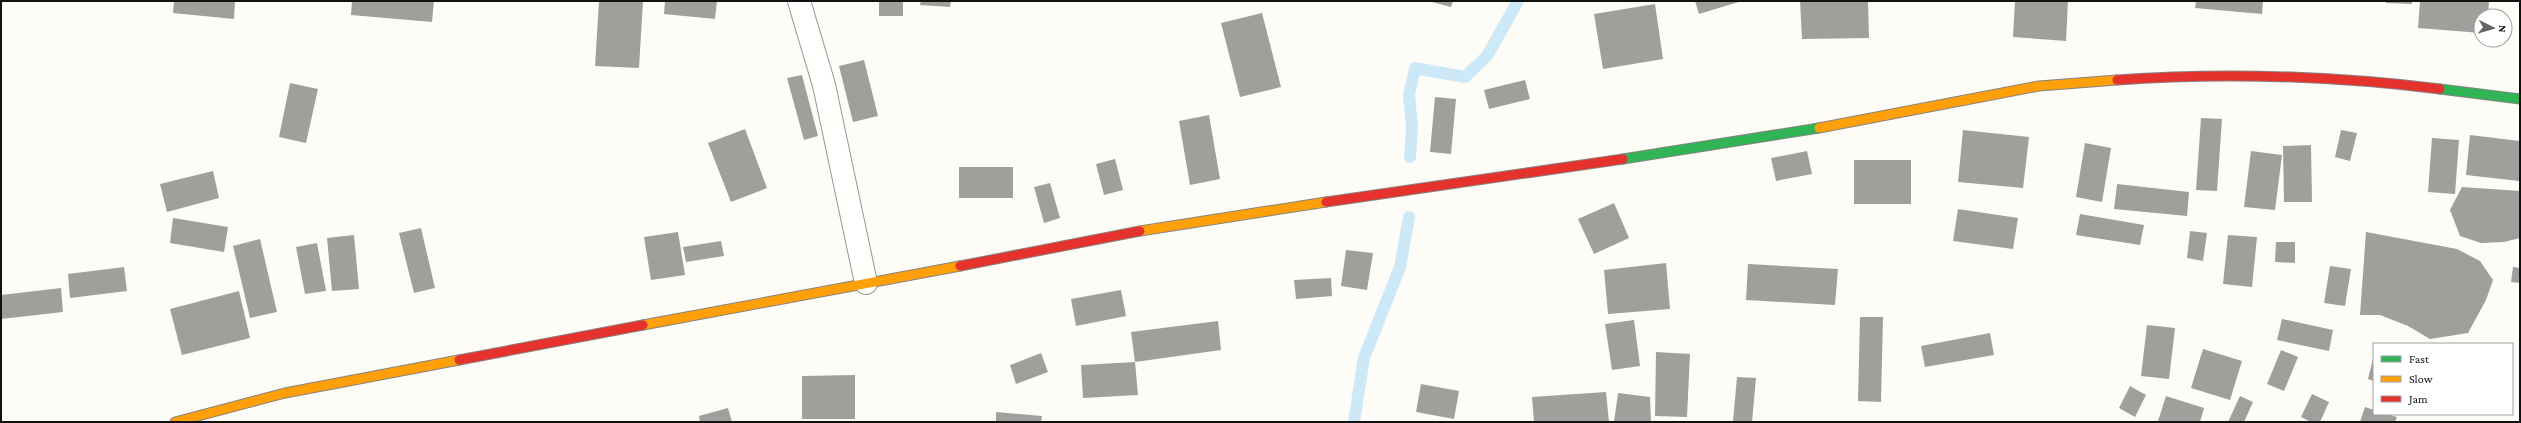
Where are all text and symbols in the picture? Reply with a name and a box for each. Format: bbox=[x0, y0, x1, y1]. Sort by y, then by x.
north arrow bbox=[2473, 8, 2513, 48]
text: N bbox=[2497, 25, 2509, 34]
legend bbox=[2373, 343, 2513, 415]
text: Fast bbox=[2409, 352, 2430, 366]
text: Slow bbox=[2409, 372, 2433, 386]
text: Jam bbox=[2408, 392, 2428, 406]

